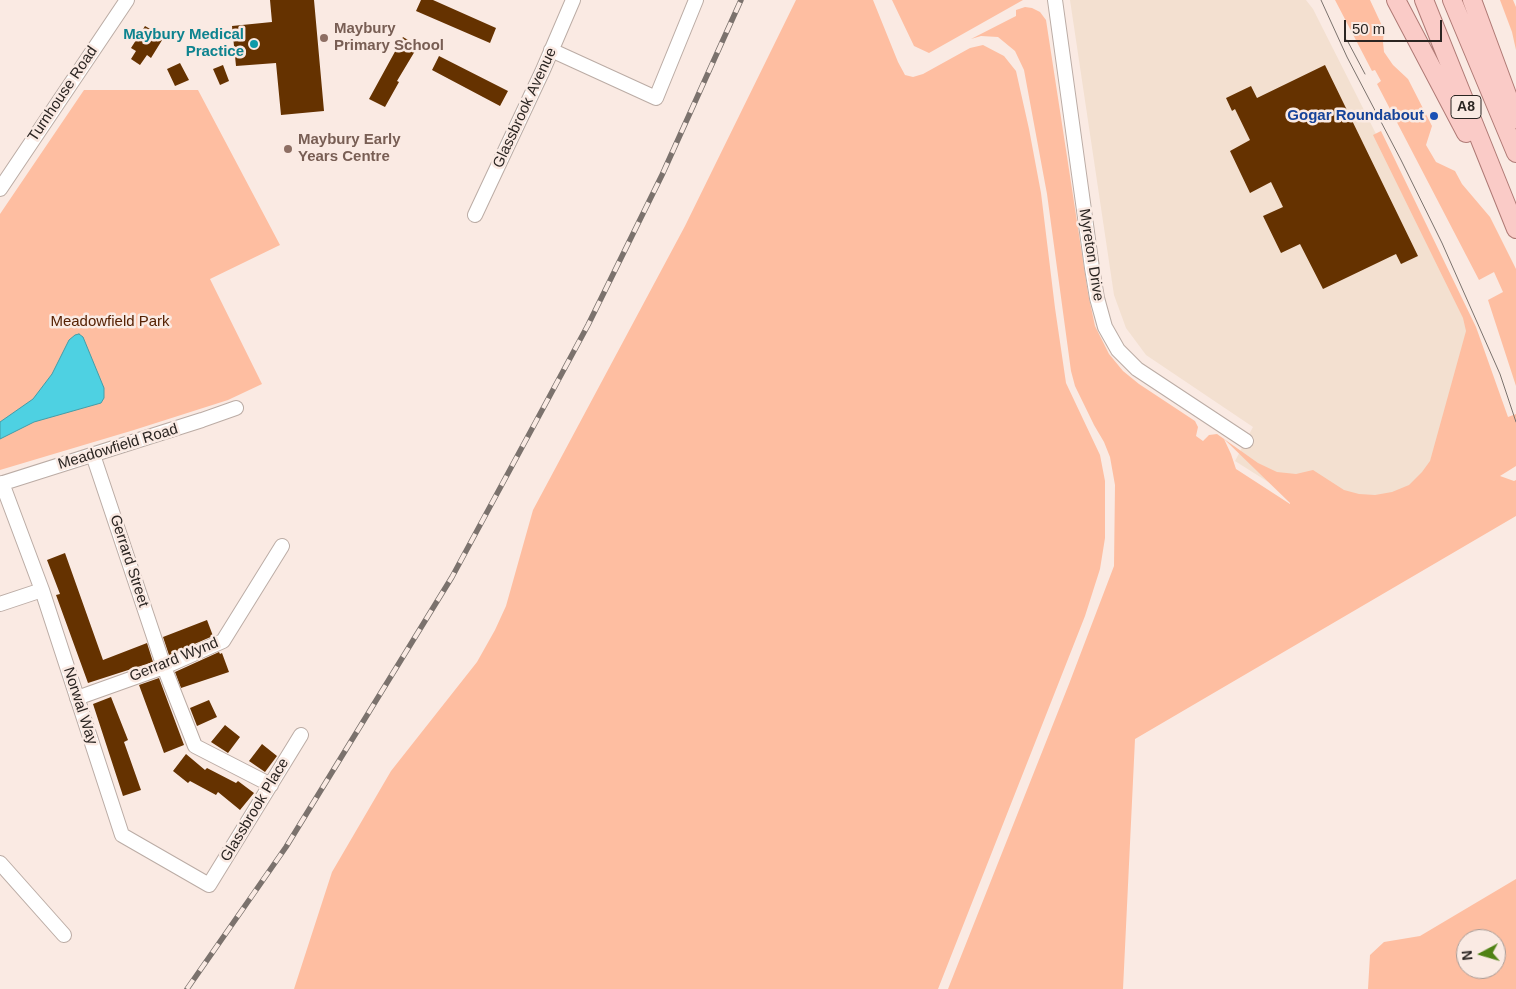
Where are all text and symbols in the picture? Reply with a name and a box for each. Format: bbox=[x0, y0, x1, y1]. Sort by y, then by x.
scale bar bbox=[1346, 10, 1444, 42]
place label: Maybury Primary School bbox=[334, 20, 444, 55]
text: 50 m bbox=[1352, 20, 1385, 37]
place label: Maybury Medical Practice bbox=[123, 26, 244, 61]
marker: Maybury Primary School bbox=[318, 32, 330, 44]
marker: Maybury Medical Practice bbox=[248, 38, 260, 50]
street label: Turnhouse Road bbox=[24, 43, 102, 145]
street label: Glassbrook Avenue bbox=[489, 45, 561, 171]
road number: A8 bbox=[1451, 95, 1481, 118]
place label: Gogar Roundabout bbox=[1287, 107, 1424, 125]
marker: Gogar Roundabout bbox=[1428, 110, 1440, 122]
place label: Maybury Early Years Centre bbox=[298, 131, 401, 166]
marker: Maybury Early Years Centre bbox=[282, 143, 294, 155]
street label: Myreton Drive bbox=[1075, 207, 1107, 303]
park label: Meadowfield Park bbox=[50, 313, 170, 331]
street label: Meadowfield Road bbox=[56, 420, 180, 474]
street label: Gerrard Street bbox=[106, 513, 152, 609]
street label: Gerrard Wynd bbox=[127, 634, 221, 686]
street label: Norwal Way bbox=[59, 665, 101, 747]
street label: Glassbrook Place bbox=[217, 755, 293, 865]
north arrow bbox=[1456, 929, 1506, 979]
text: N bbox=[1459, 950, 1476, 961]

